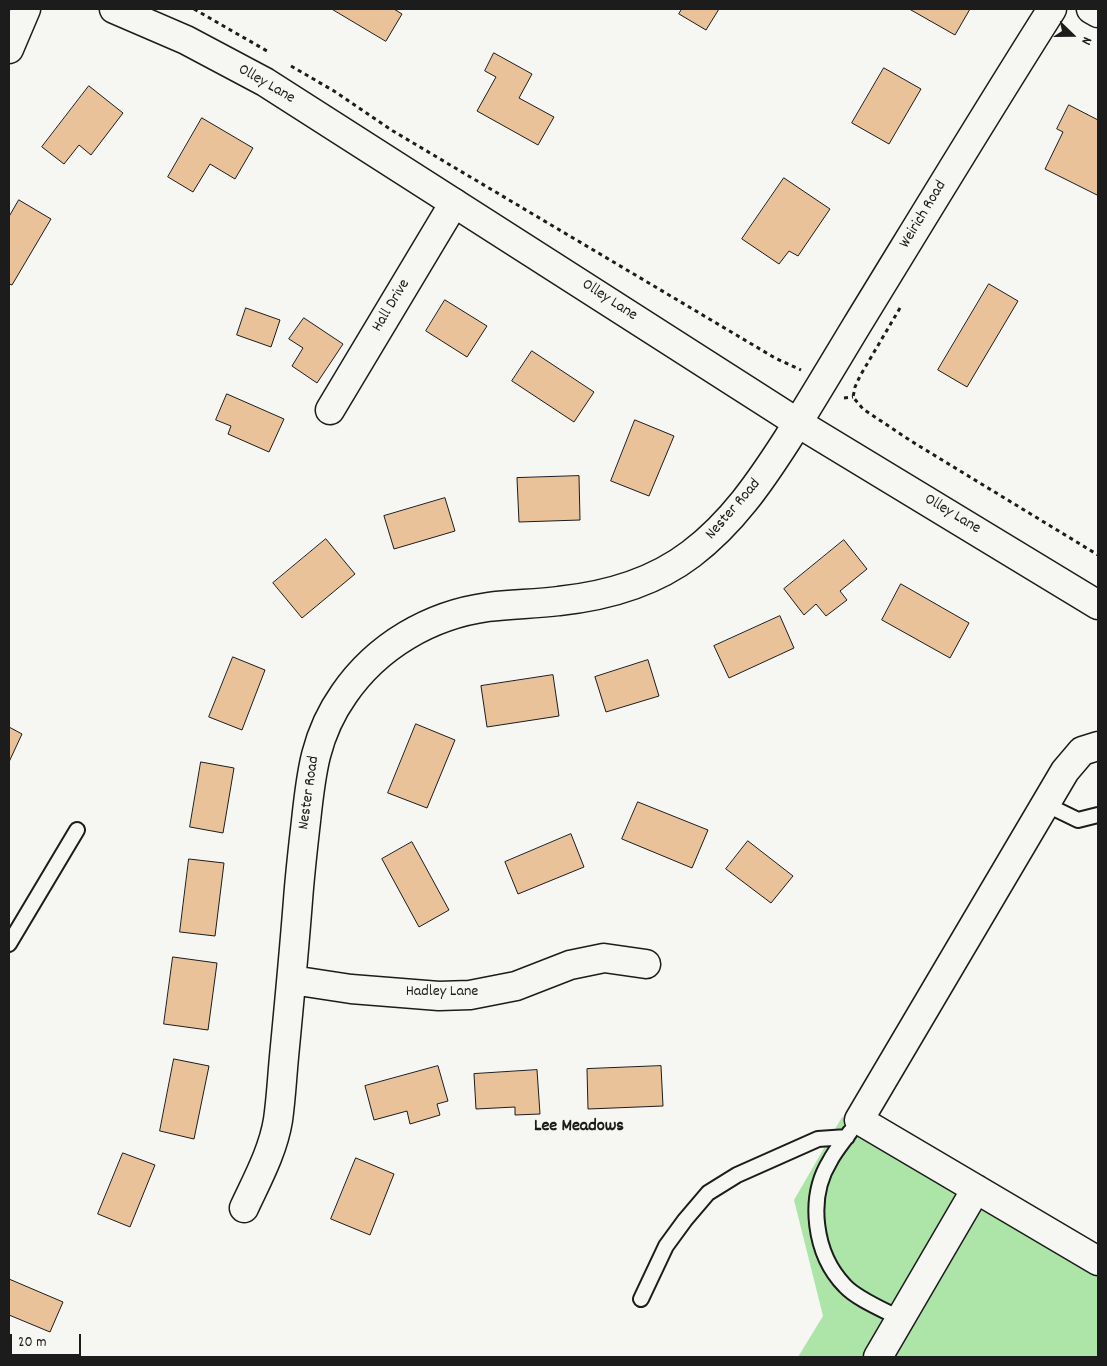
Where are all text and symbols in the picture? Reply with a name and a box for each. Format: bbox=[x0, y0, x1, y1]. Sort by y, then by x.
north arrow bbox=[1047, 10, 1097, 60]
text: N bbox=[1075, 34, 1096, 48]
street label: Olley Lane bbox=[234, 61, 298, 109]
street label: Weirich Road bbox=[896, 178, 952, 252]
street label: Hall Drive bbox=[369, 276, 415, 336]
street label: Olley Lane bbox=[578, 276, 640, 326]
street label: Nester Road bbox=[702, 476, 766, 544]
street label: Olley Lane bbox=[920, 491, 984, 539]
street label: Nester Road bbox=[295, 755, 325, 831]
street label: Hadley Lane bbox=[406, 983, 478, 1003]
district label: Lee Meadows bbox=[534, 1117, 624, 1139]
scale bar bbox=[12, 1324, 84, 1356]
text: 20 m bbox=[18, 1332, 46, 1354]

